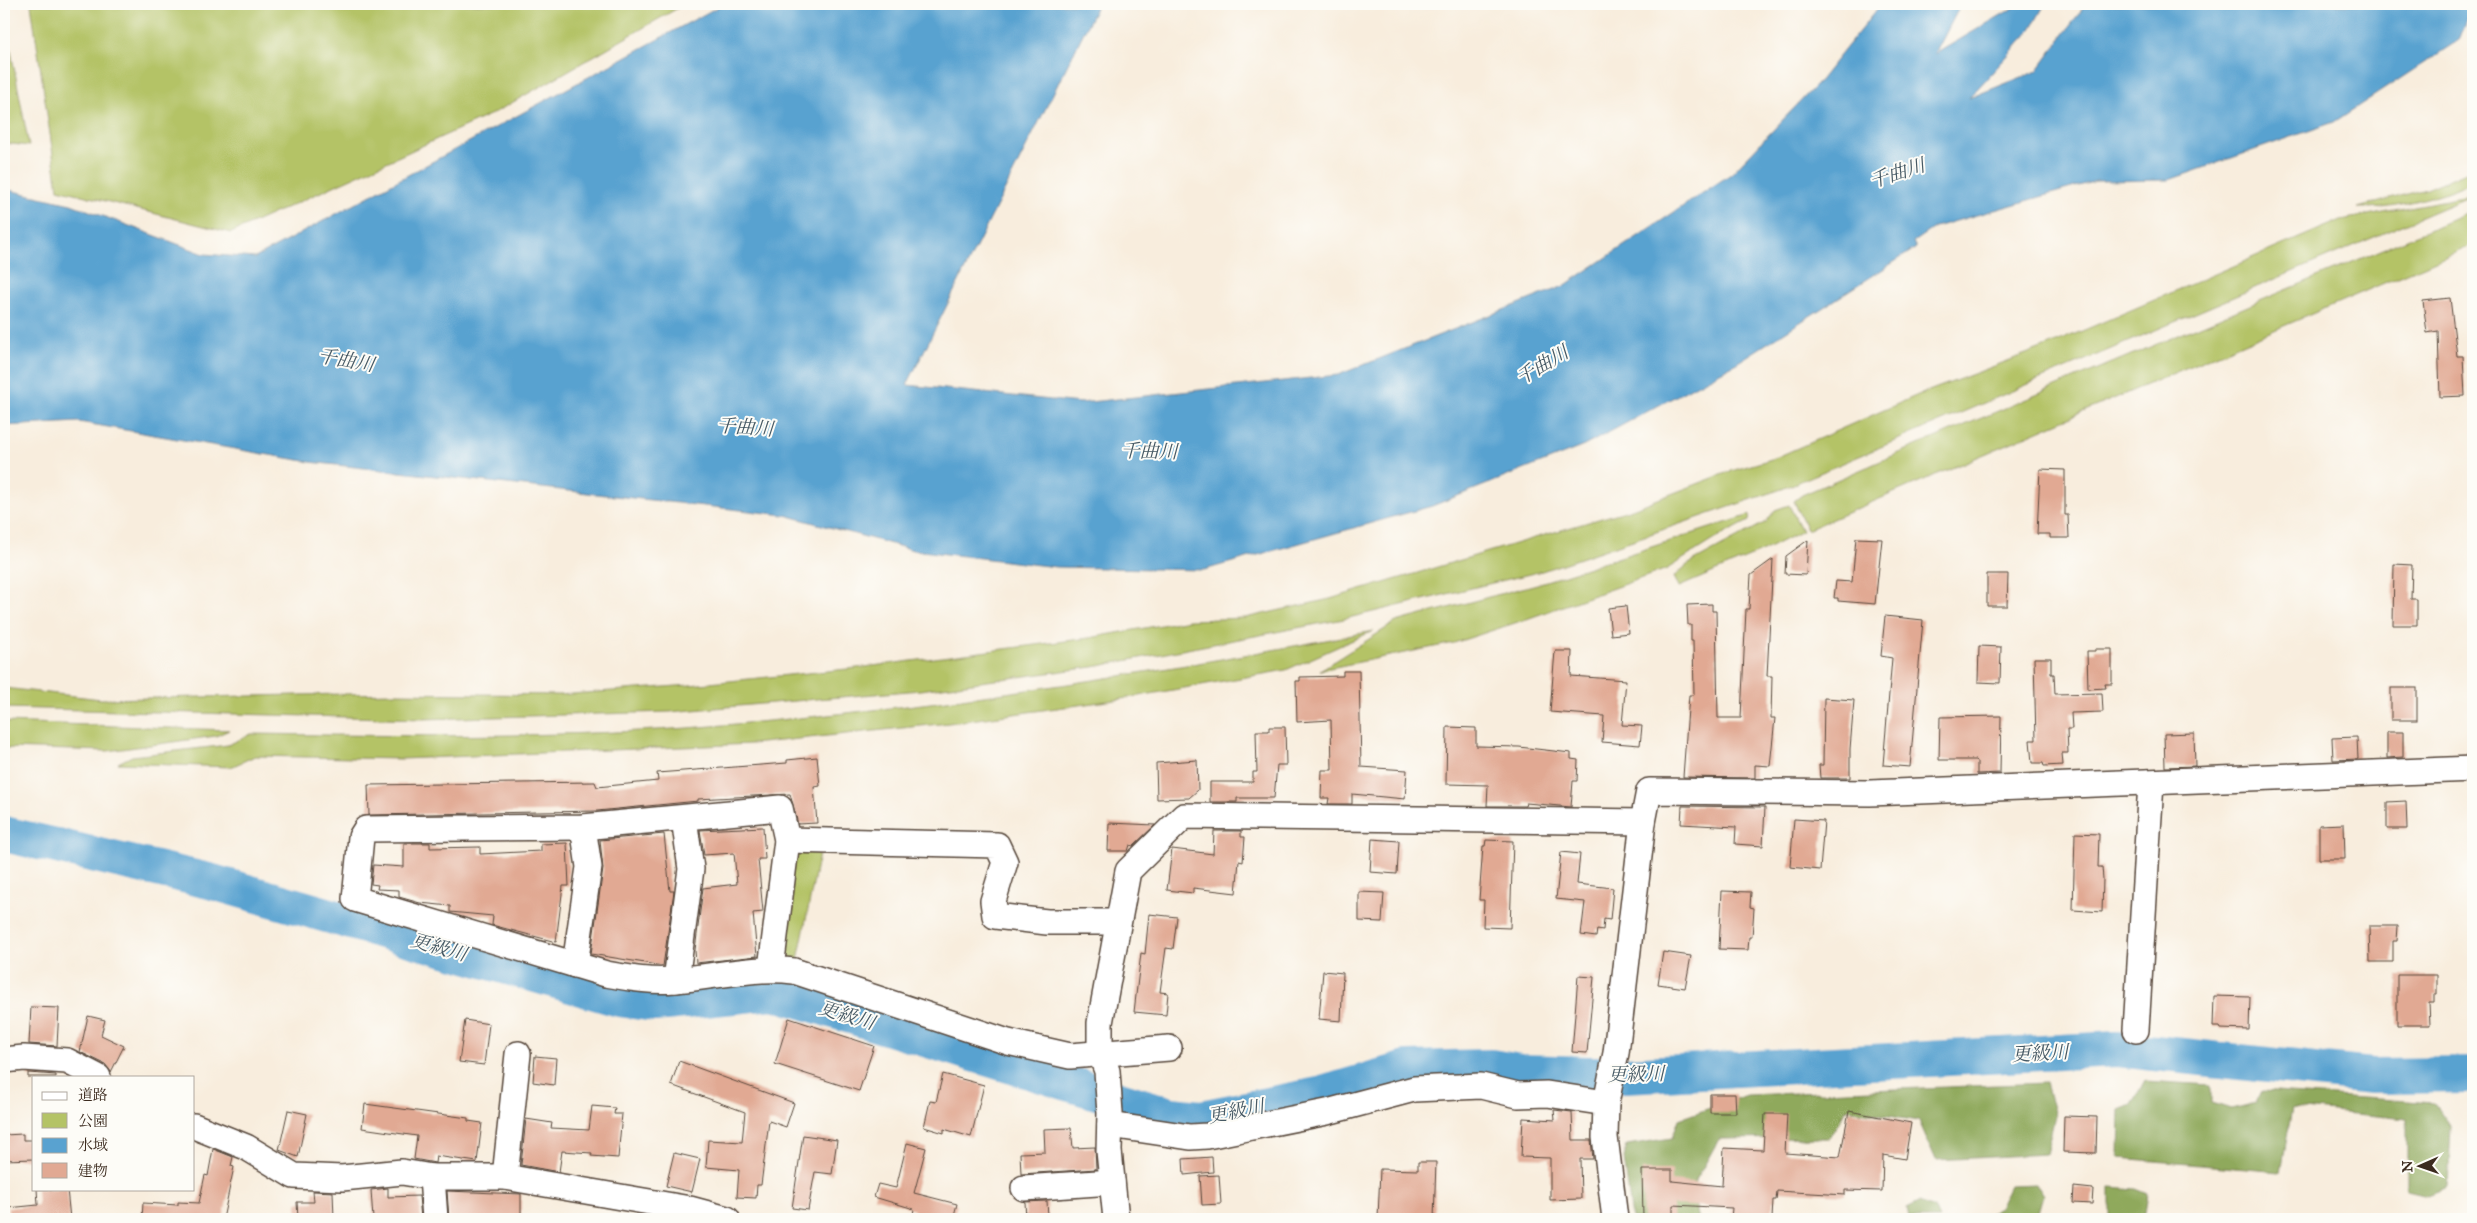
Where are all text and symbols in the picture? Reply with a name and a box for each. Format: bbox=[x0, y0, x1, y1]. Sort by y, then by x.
water label: 千曲川 bbox=[1866, 153, 1930, 193]
water label: 千曲川 bbox=[1512, 339, 1574, 390]
water label: 千曲川 bbox=[316, 344, 378, 377]
water label: 千曲川 bbox=[716, 414, 776, 441]
water label: 千曲川 bbox=[1120, 439, 1180, 463]
water label: 更級川 bbox=[408, 928, 471, 966]
water label: 更級川 bbox=[816, 996, 880, 1035]
water label: 更級川 bbox=[2011, 1040, 2071, 1066]
water label: 更級川 bbox=[1607, 1062, 1667, 1086]
legend bbox=[32, 1076, 195, 1190]
text: 道路 bbox=[78, 1086, 108, 1104]
water label: 更級川 bbox=[1206, 1094, 1268, 1128]
text: 公園 bbox=[78, 1112, 108, 1130]
text: 水域 bbox=[78, 1136, 108, 1154]
north arrow bbox=[2394, 1140, 2444, 1190]
text: N bbox=[2399, 1160, 2416, 1173]
text: 建物 bbox=[78, 1162, 108, 1180]

